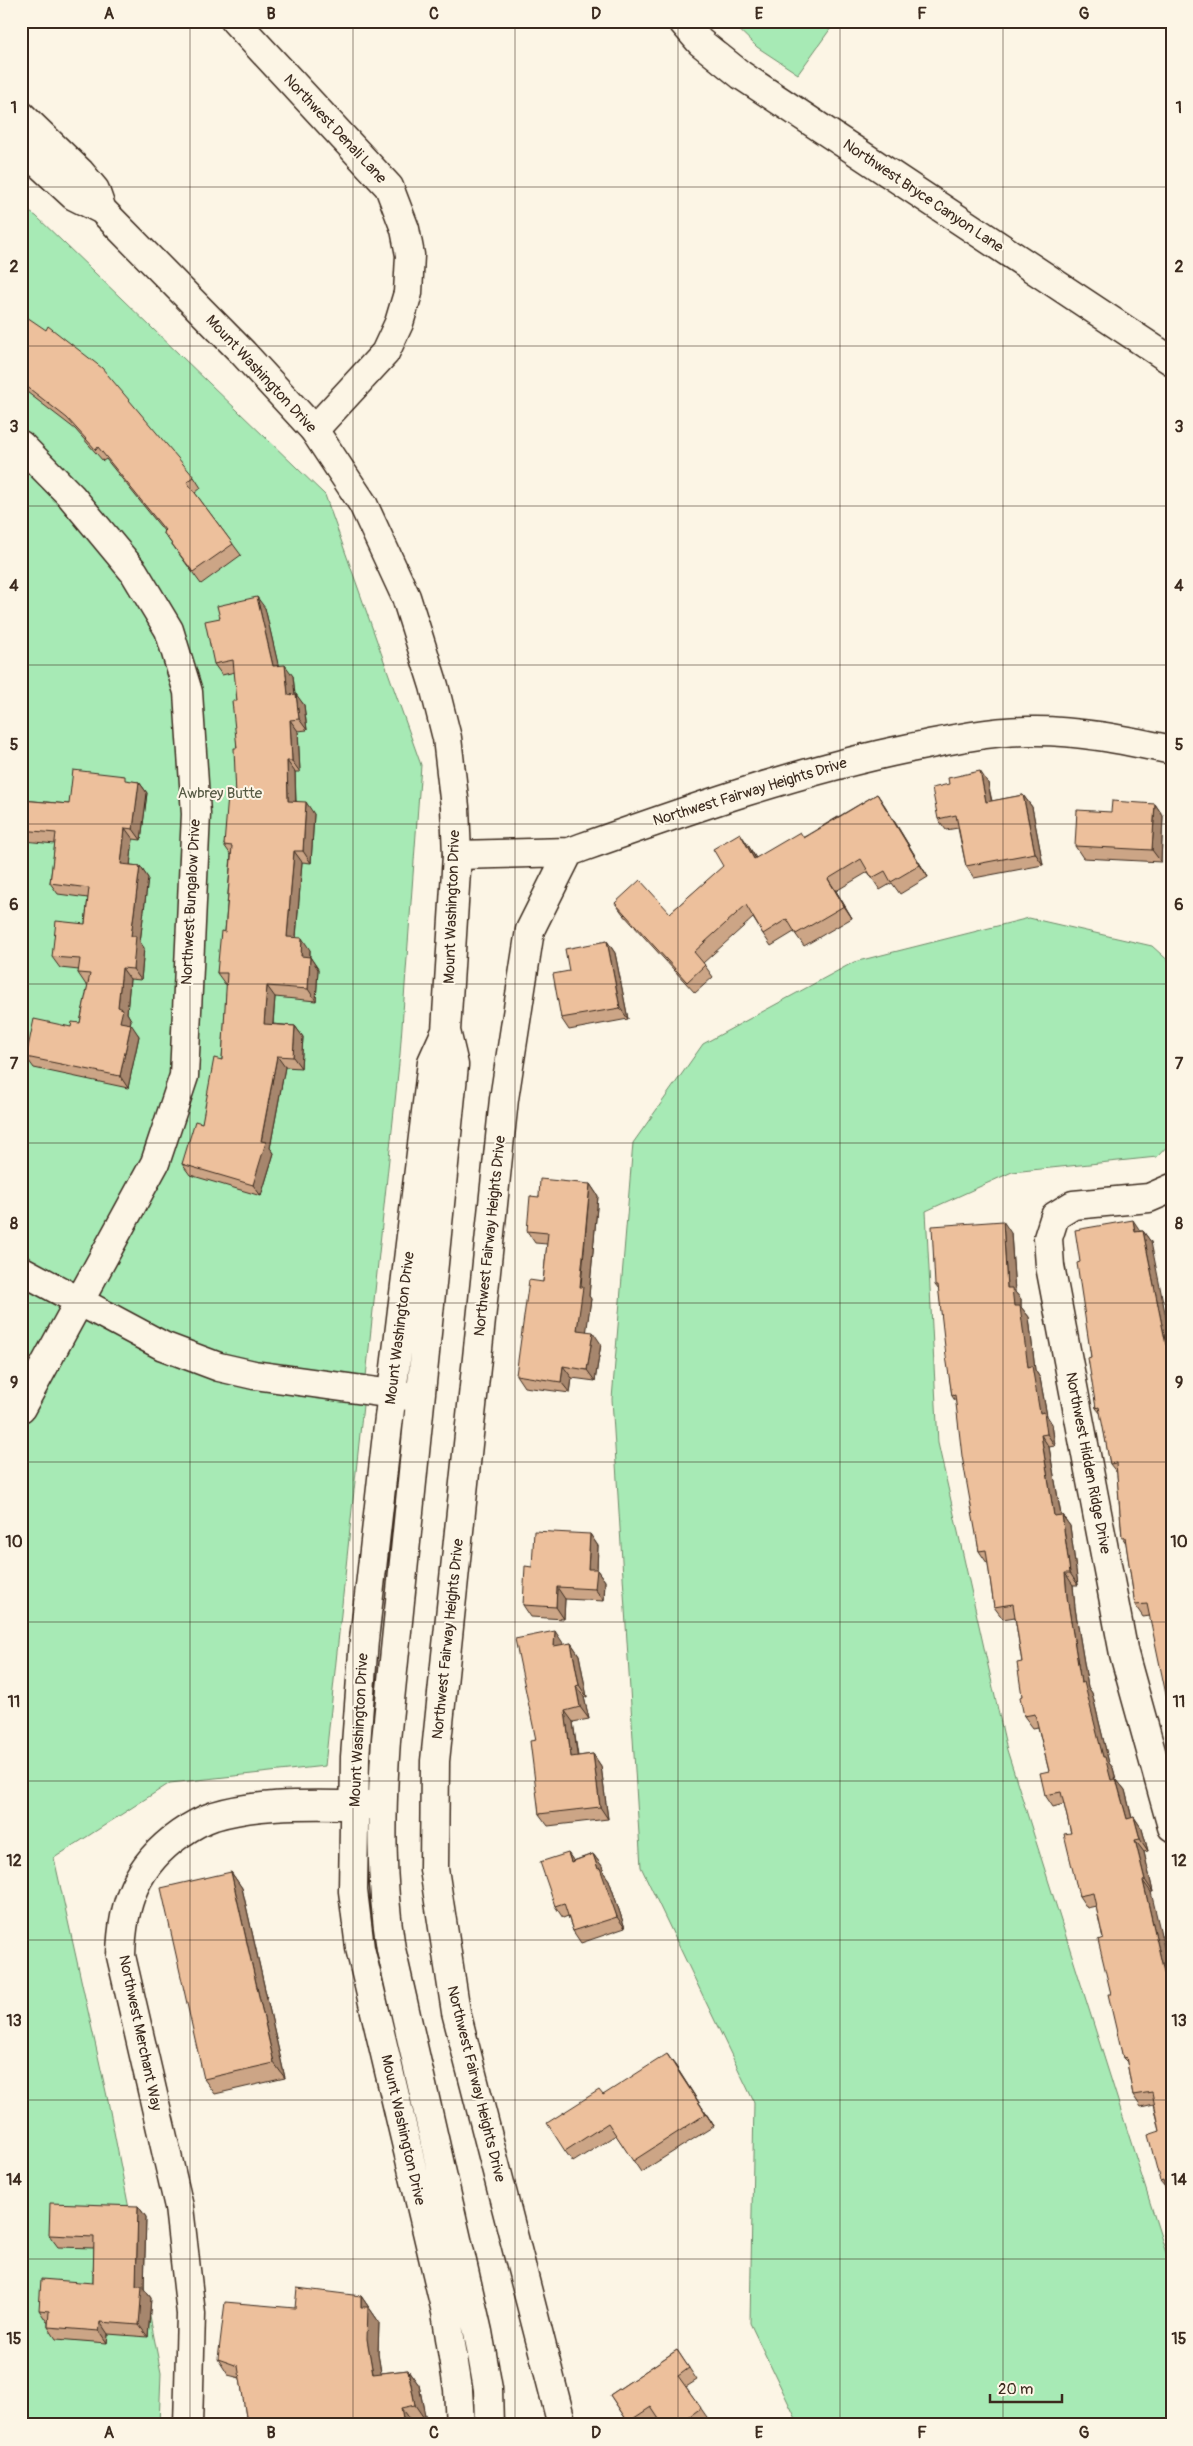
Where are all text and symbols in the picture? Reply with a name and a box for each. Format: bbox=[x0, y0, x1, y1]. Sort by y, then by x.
text: A bbox=[104, 4, 115, 24]
text: B bbox=[266, 4, 276, 24]
text: C bbox=[429, 4, 439, 24]
text: D bbox=[591, 4, 601, 24]
text: E bbox=[755, 4, 764, 24]
text: F bbox=[917, 4, 927, 24]
text: G bbox=[1079, 4, 1090, 24]
street label: Northwest Denali Lane bbox=[279, 70, 391, 188]
text: 1 bbox=[11, 98, 17, 118]
text: 1 bbox=[1176, 98, 1182, 118]
street label: Northwest Bryce Canyon Lane bbox=[839, 135, 1007, 257]
text: 2 bbox=[10, 257, 19, 277]
text: 2 bbox=[1175, 257, 1184, 277]
street label: Mount Washington Drive bbox=[202, 311, 321, 437]
text: 3 bbox=[10, 417, 19, 437]
text: 3 bbox=[1175, 417, 1184, 437]
text: 4 bbox=[9, 576, 19, 596]
text: 4 bbox=[1174, 576, 1184, 596]
text: 5 bbox=[10, 735, 19, 755]
text: 5 bbox=[1175, 735, 1184, 755]
street label: Northwest Fairway Heights Drive bbox=[651, 753, 850, 831]
park label: Awbrey Butte bbox=[178, 784, 263, 803]
street label: Northwest Bungalow Drive bbox=[177, 818, 205, 985]
street label: Mount Washington Drive bbox=[440, 829, 464, 984]
text: 6 bbox=[9, 895, 19, 915]
text: 6 bbox=[1174, 895, 1184, 915]
text: 7 bbox=[10, 1054, 19, 1074]
text: 7 bbox=[1175, 1054, 1184, 1074]
street label: Northwest Fairway Heights Drive bbox=[470, 1134, 510, 1337]
text: 8 bbox=[10, 1214, 18, 1234]
text: 8 bbox=[1175, 1214, 1183, 1234]
street label: Mount Washington Drive bbox=[381, 1250, 419, 1406]
street label: Northwest Hidden Ridge Drive bbox=[1061, 1370, 1115, 1556]
text: 9 bbox=[10, 1373, 18, 1393]
text: 9 bbox=[1175, 1373, 1183, 1393]
text: 10 bbox=[5, 1532, 23, 1552]
text: 10 bbox=[1170, 1532, 1188, 1552]
street label: Northwest Fairway Heights Drive bbox=[428, 1537, 468, 1740]
street label: Mount Washington Drive bbox=[345, 1652, 373, 1807]
text: 11 bbox=[8, 1692, 20, 1712]
text: 11 bbox=[1173, 1692, 1185, 1712]
text: 12 bbox=[6, 1851, 22, 1871]
text: 12 bbox=[1171, 1851, 1187, 1871]
street label: Northwest Merchant Way bbox=[114, 1953, 166, 2113]
street label: Northwest Fairway Heights Drive bbox=[442, 1984, 510, 2185]
text: 13 bbox=[6, 2011, 22, 2031]
text: 13 bbox=[1171, 2011, 1187, 2031]
street label: Mount Washington Drive bbox=[376, 2053, 430, 2208]
text: 14 bbox=[6, 2170, 22, 2190]
text: 14 bbox=[1171, 2170, 1187, 2190]
text: 15 bbox=[7, 2329, 22, 2349]
text: 15 bbox=[1172, 2329, 1187, 2349]
scale bar bbox=[990, 2371, 1063, 2403]
text: 20 m bbox=[998, 2380, 1033, 2399]
text: A bbox=[104, 2423, 115, 2443]
text: B bbox=[266, 2423, 276, 2443]
text: C bbox=[429, 2423, 439, 2443]
text: D bbox=[591, 2423, 601, 2443]
text: E bbox=[755, 2423, 764, 2443]
text: F bbox=[917, 2423, 927, 2443]
text: G bbox=[1079, 2423, 1090, 2443]

